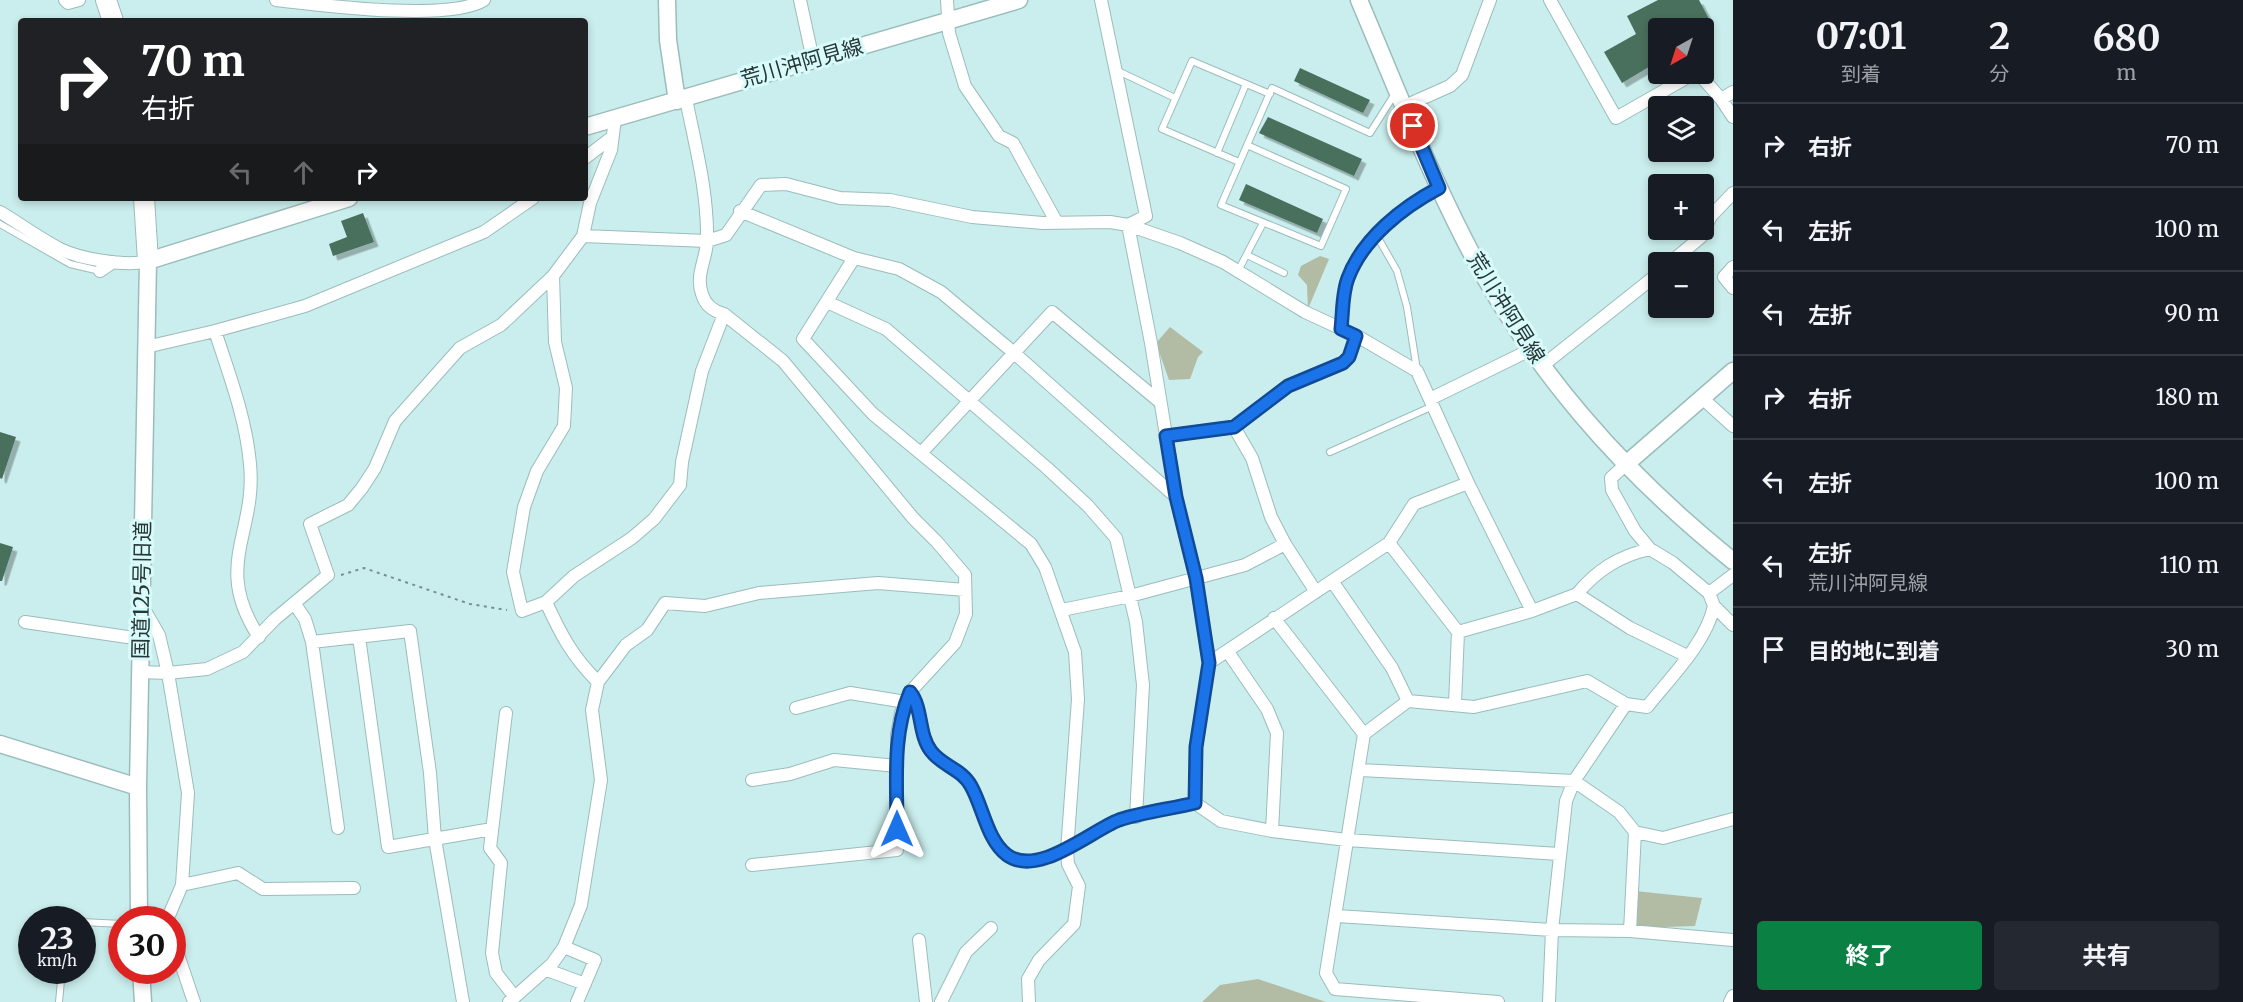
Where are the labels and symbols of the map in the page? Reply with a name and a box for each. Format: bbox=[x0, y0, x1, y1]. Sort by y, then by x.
north arrow bbox=[1648, 18, 1714, 84]
street label: 荒川沖阿見線 bbox=[738, 32, 866, 93]
pin bbox=[1387, 100, 1438, 151]
street label: 荒川沖阿見線 bbox=[1462, 247, 1551, 368]
street label: 国道125号旧道 bbox=[127, 521, 156, 659]
position arrow bbox=[865, 797, 929, 861]
speed limit sign: 30 bbox=[108, 906, 186, 984]

